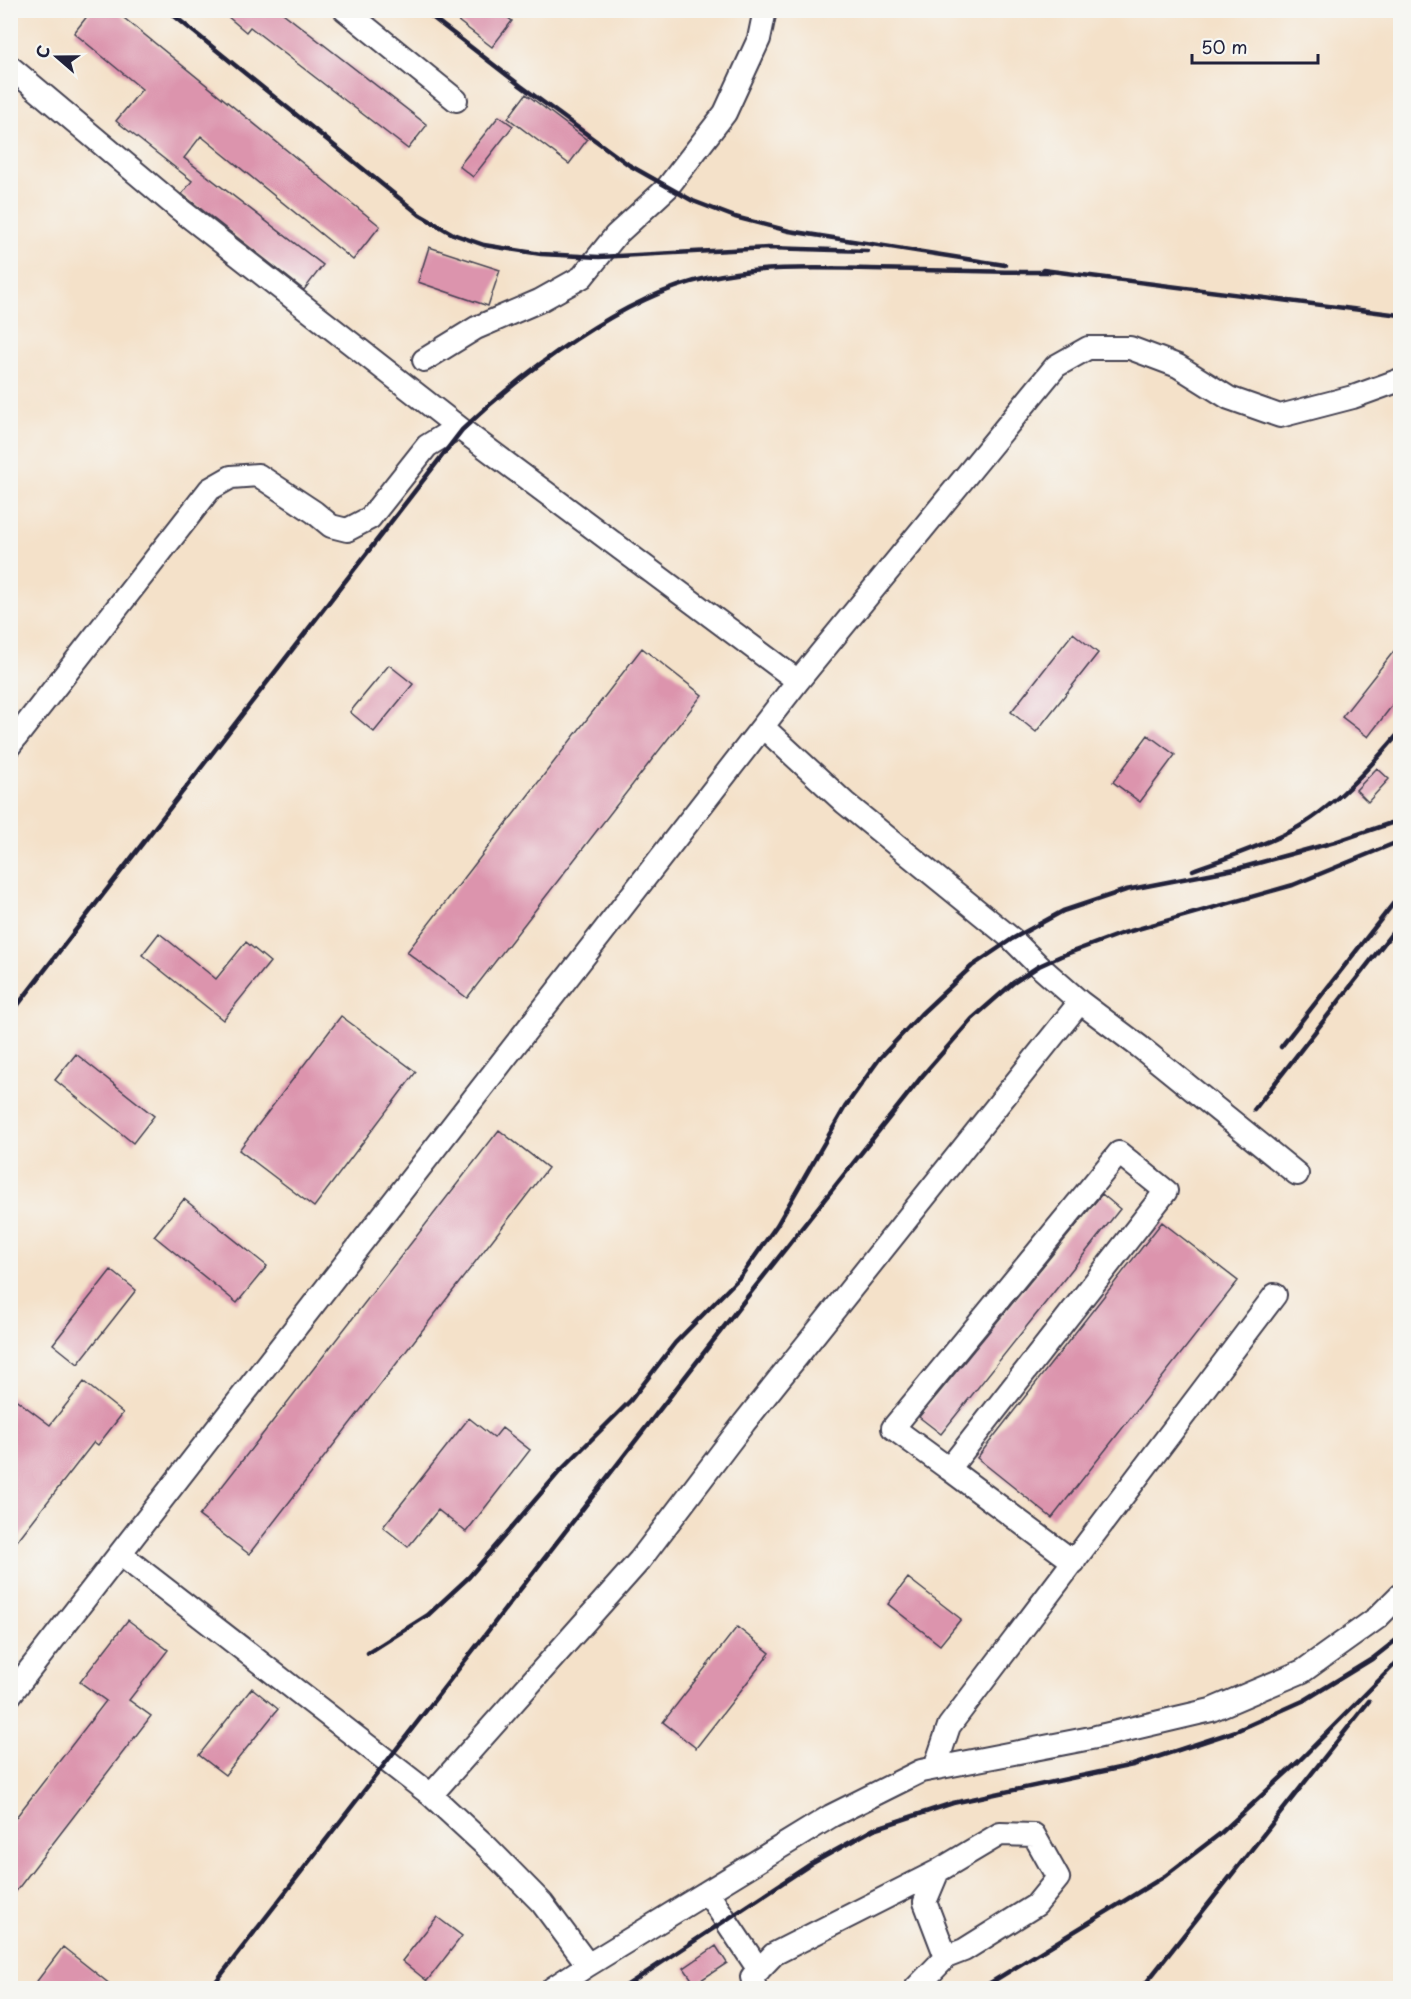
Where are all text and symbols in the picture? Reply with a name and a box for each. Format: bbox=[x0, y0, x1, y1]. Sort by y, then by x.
north arrow bbox=[27, 27, 87, 87]
scale bar bbox=[1192, 27, 1318, 65]
text: 50 m bbox=[1201, 33, 1248, 60]
text: С bbox=[29, 42, 55, 61]

